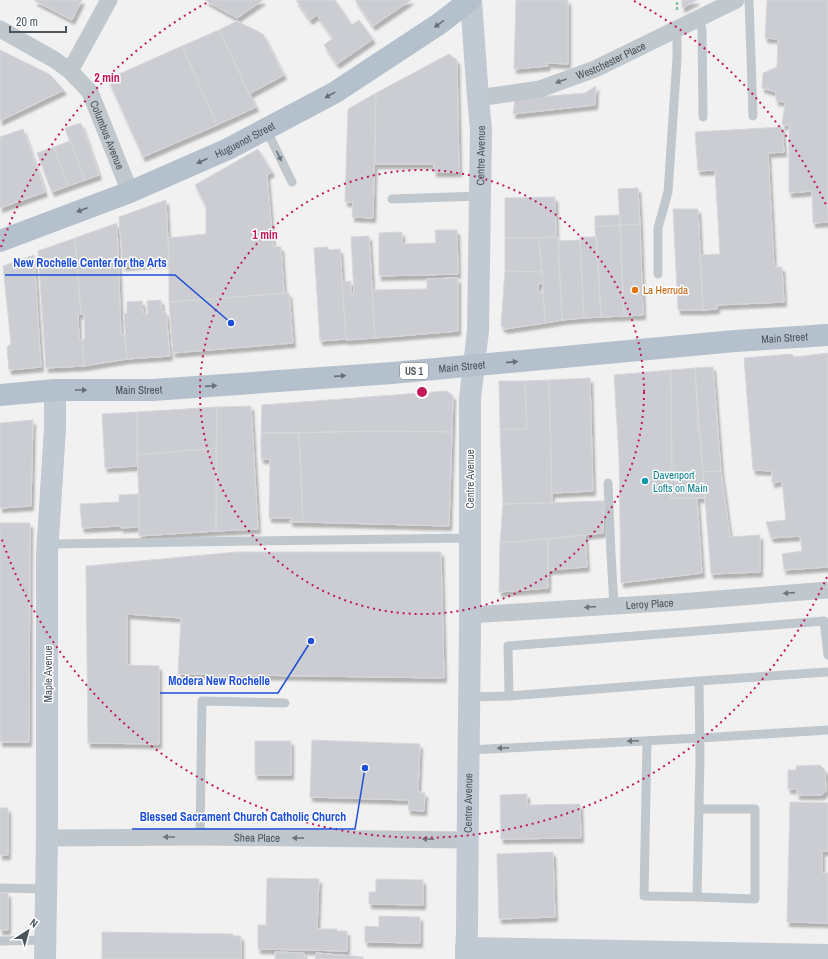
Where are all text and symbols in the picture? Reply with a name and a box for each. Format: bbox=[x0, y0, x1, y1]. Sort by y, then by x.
scale bar bbox=[10, 8, 66, 34]
text: 20 m bbox=[16, 14, 38, 30]
one-way arrow bbox=[434, 19, 444, 27]
street label: Westchester Place bbox=[574, 38, 648, 82]
text: 2 min bbox=[94, 70, 120, 86]
one-way arrow bbox=[554, 79, 566, 85]
one-way arrow bbox=[324, 91, 336, 98]
street label: Columbus Avenue bbox=[87, 98, 127, 172]
street label: Huguenot Street bbox=[212, 118, 278, 161]
street label: Centre Avenue bbox=[473, 125, 488, 185]
one-way arrow bbox=[276, 150, 282, 161]
one-way arrow bbox=[196, 158, 208, 164]
one-way arrow bbox=[76, 208, 88, 214]
text: 1 min bbox=[252, 227, 278, 243]
callout: New Rochelle Center for the Arts bbox=[5, 251, 175, 275]
text: New Rochelle Center for the Arts bbox=[13, 255, 167, 271]
place label: La Herruda bbox=[643, 283, 688, 297]
marker: La Herruda bbox=[630, 285, 640, 295]
street label: Main Street bbox=[761, 329, 809, 346]
street label: Main Street bbox=[438, 357, 486, 376]
one-way arrow bbox=[506, 359, 518, 365]
road number: US 1 bbox=[400, 363, 428, 379]
one-way arrow bbox=[334, 373, 346, 380]
street label: Main Street bbox=[115, 382, 163, 397]
one-way arrow bbox=[205, 383, 217, 390]
centre of rings bbox=[415, 385, 429, 399]
one-way arrow bbox=[75, 387, 88, 393]
street label: Centre Avenue bbox=[463, 449, 477, 509]
place label: Davenport Lofts on Main bbox=[653, 468, 708, 495]
marker: Davenport Lofts on Main bbox=[640, 476, 650, 486]
one-way arrow bbox=[783, 590, 795, 597]
street label: Leroy Place bbox=[625, 595, 674, 612]
one-way arrow bbox=[584, 604, 596, 611]
street label: Maple Avenue bbox=[41, 645, 55, 703]
callout: Modera New Rochelle bbox=[160, 669, 278, 693]
text: Modera New Rochelle bbox=[168, 673, 270, 689]
one-way arrow bbox=[627, 738, 639, 745]
one-way arrow bbox=[497, 745, 509, 752]
street label: Centre Avenue bbox=[461, 773, 475, 833]
callout: Blessed Sacrament Church Catholic Church bbox=[132, 805, 355, 829]
text: Blessed Sacrament Church Catholic Church bbox=[140, 809, 346, 825]
street label: Shea Place bbox=[234, 830, 280, 845]
one-way arrow bbox=[162, 834, 175, 840]
one-way arrow bbox=[291, 835, 304, 841]
one-way arrow bbox=[421, 836, 434, 842]
north arrow bbox=[8, 911, 48, 951]
text: N bbox=[27, 915, 41, 930]

